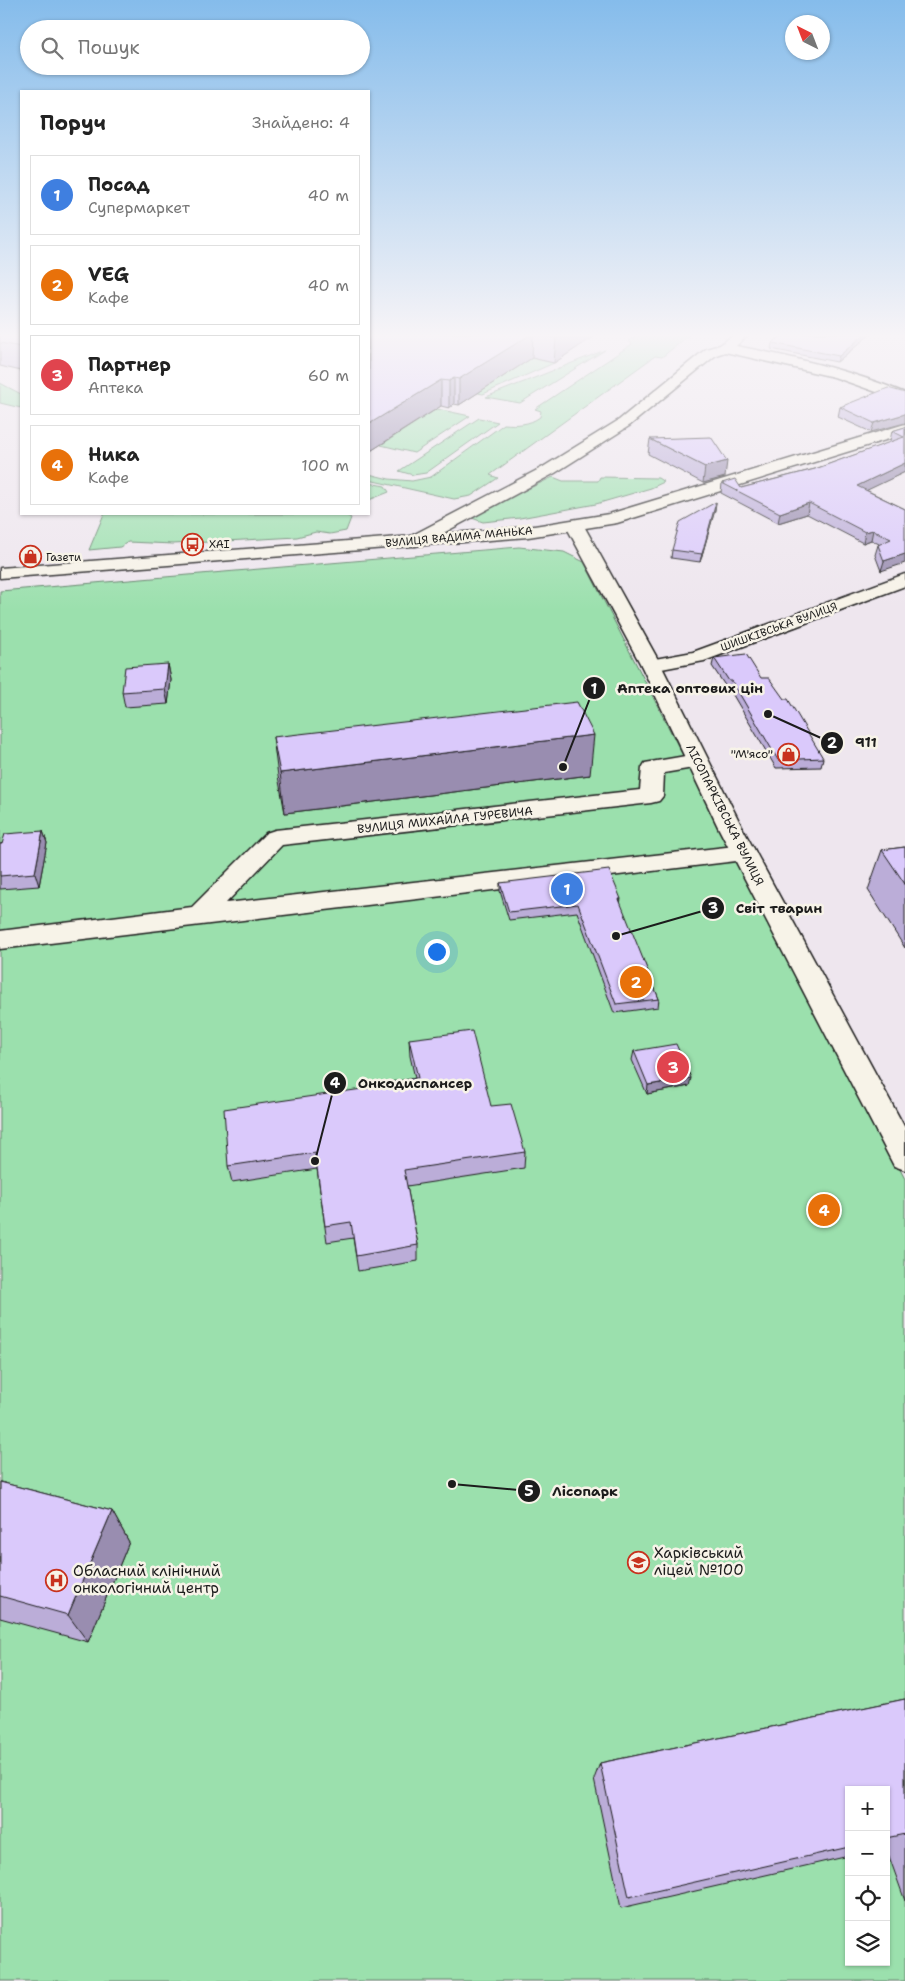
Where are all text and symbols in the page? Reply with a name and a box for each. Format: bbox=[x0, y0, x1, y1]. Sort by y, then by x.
north arrow bbox=[785, 15, 830, 60]
search box bbox=[20, 20, 370, 75]
icon: search bbox=[38, 34, 66, 62]
text: Пошук bbox=[78, 35, 140, 60]
text: Поруч bbox=[40, 109, 106, 137]
text: Знайдено: 4 bbox=[252, 112, 350, 133]
text: Посад bbox=[88, 172, 150, 197]
text: 1 bbox=[53, 185, 61, 206]
text: 40 m bbox=[307, 185, 349, 206]
text: Супермаркет bbox=[88, 197, 190, 218]
text: VEG bbox=[88, 262, 129, 287]
text: 2 bbox=[51, 275, 63, 296]
text: 40 m bbox=[307, 275, 349, 296]
text: Кафе bbox=[88, 287, 129, 308]
text: Партнер bbox=[88, 352, 171, 377]
text: 3 bbox=[51, 365, 63, 386]
text: 60 m bbox=[308, 365, 349, 386]
text: Аптека bbox=[88, 377, 143, 398]
text: Ника bbox=[88, 442, 139, 467]
text: 4 bbox=[51, 455, 63, 476]
text: 100 m bbox=[301, 455, 349, 476]
text: Кафе bbox=[88, 467, 129, 488]
street label: ВУЛИЦЯ ВАДИМА МАНЬКА bbox=[385, 523, 533, 551]
bus stop icon: ХАІ bbox=[181, 532, 205, 556]
place label: ХАІ bbox=[209, 537, 230, 552]
shop icon: Газети bbox=[18, 545, 42, 569]
place label: Газети bbox=[46, 550, 81, 565]
street label: ШИШКІВСЬКА ВУЛИЦЯ bbox=[718, 599, 840, 655]
callout: Аптека оптових цін bbox=[582, 674, 773, 703]
text: 1 bbox=[591, 679, 598, 699]
text: Аптека оптових цін bbox=[617, 679, 763, 697]
callout: 911 bbox=[820, 728, 887, 757]
text: 2 bbox=[827, 733, 838, 753]
text: 911 bbox=[855, 733, 877, 751]
street label: ЛІСОПАРКІВСЬКА ВУЛИЦЯ bbox=[682, 742, 768, 888]
shop icon: "М'ясо" bbox=[777, 742, 801, 766]
place label: "М'ясо" bbox=[731, 746, 773, 762]
street label: ВУЛИЦЯ МИХАЙЛА ГУРЕВИЧА bbox=[356, 803, 534, 837]
pin: 1 bbox=[551, 870, 583, 908]
callout: Світ тварин bbox=[700, 894, 832, 923]
text: 3 bbox=[708, 898, 718, 918]
text: Світ тварин bbox=[736, 899, 822, 917]
your location bbox=[424, 939, 450, 965]
pin: 2 bbox=[620, 963, 652, 1001]
pin: 3 bbox=[657, 1048, 689, 1086]
callout: Онкодиспансер bbox=[323, 1068, 482, 1097]
text: 4 bbox=[330, 1073, 341, 1093]
text: Онкодиспансер bbox=[358, 1074, 472, 1092]
pin: 4 bbox=[808, 1191, 840, 1229]
callout: Лісопарк bbox=[517, 1476, 627, 1505]
text: 5 bbox=[524, 1481, 534, 1501]
text: Лісопарк bbox=[552, 1482, 618, 1500]
place label: Харківський ліцей №100 bbox=[654, 1543, 744, 1580]
school or university icon: Харківський ліцей №100 bbox=[626, 1550, 650, 1574]
place label: Обласний клінічний онкологічний центр bbox=[73, 1561, 221, 1598]
hospital icon: Обласний клінічний онкологічний центр bbox=[45, 1568, 69, 1592]
map controls bbox=[845, 1786, 890, 1966]
button: + bbox=[845, 1786, 890, 1831]
button: − bbox=[845, 1831, 890, 1876]
button: locate bbox=[845, 1876, 890, 1921]
button: layers bbox=[845, 1921, 890, 1966]

